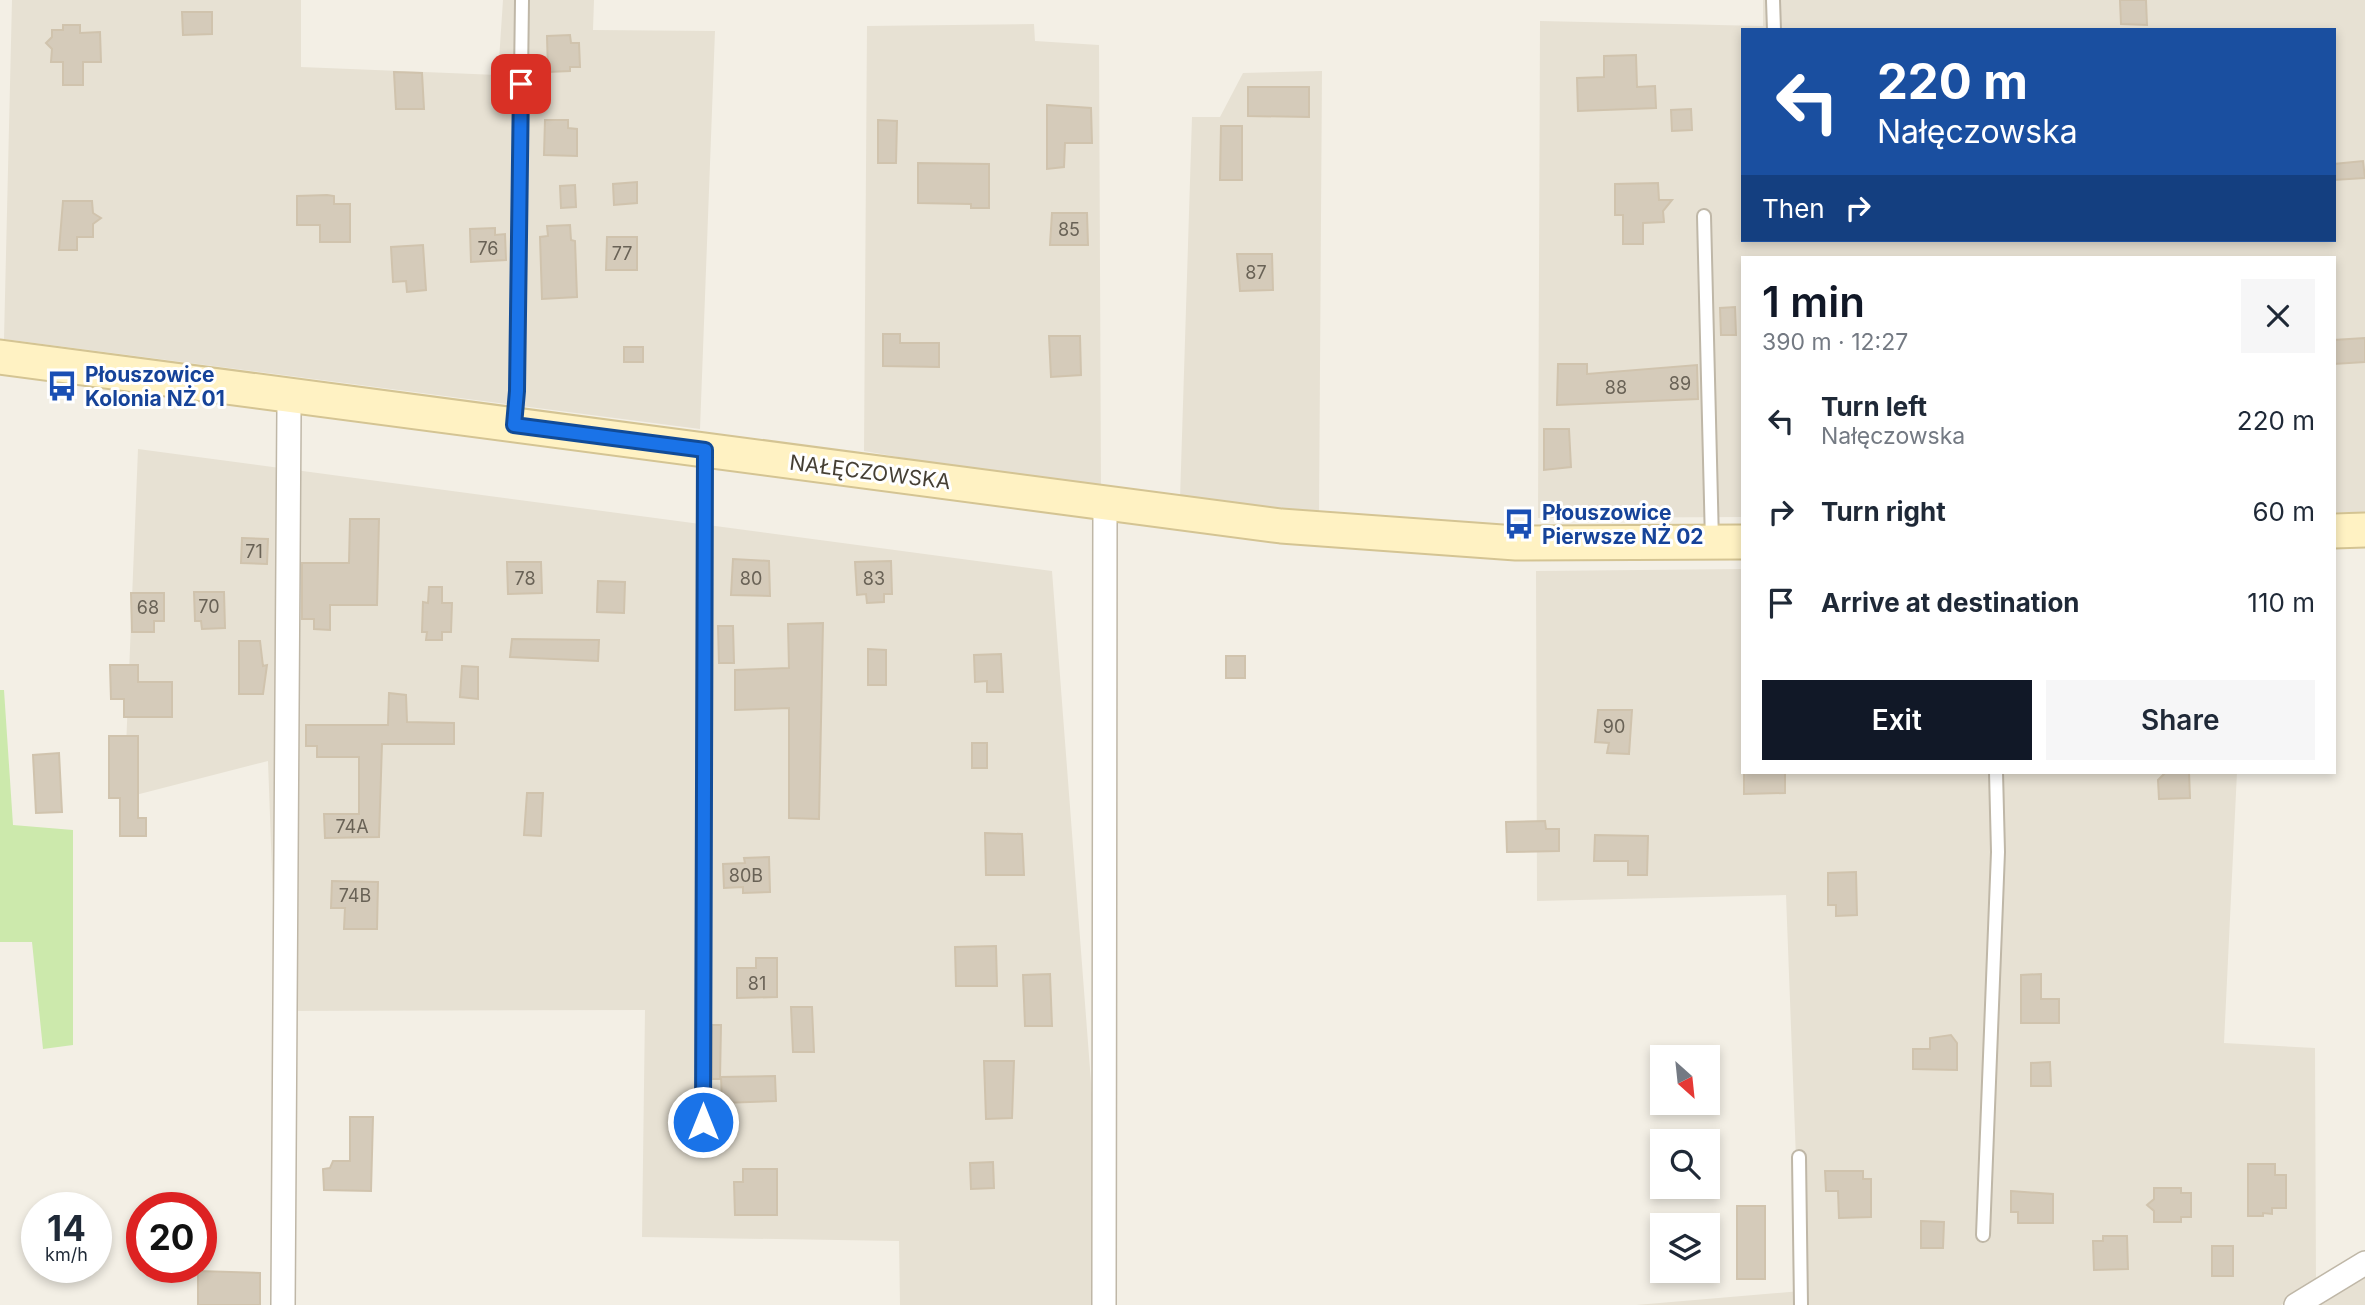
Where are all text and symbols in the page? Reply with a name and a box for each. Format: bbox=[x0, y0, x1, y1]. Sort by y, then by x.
text: 220 m bbox=[1877, 52, 2028, 111]
pin bbox=[491, 54, 551, 114]
icon: left bbox=[1762, 56, 1853, 147]
icon: arrive bbox=[502, 65, 540, 103]
text: Nałęczowska bbox=[1877, 112, 2078, 151]
icon: right bbox=[1839, 189, 1877, 227]
text: Then bbox=[1762, 193, 1825, 224]
house number: 85 bbox=[1058, 219, 1080, 240]
house number: 76 bbox=[477, 238, 499, 259]
house number: 77 bbox=[612, 243, 632, 264]
house number: 87 bbox=[1245, 262, 1267, 283]
text: 1 min bbox=[1762, 276, 1865, 327]
button: close bbox=[2241, 279, 2315, 353]
text: 390 m · 12:27 bbox=[1762, 328, 1908, 356]
place label: Płouszowice Kolonia NŻ 01 bbox=[85, 362, 225, 411]
bus stop icon: Płouszowice Kolonia NŻ 01 bbox=[45, 369, 79, 403]
house number: 89 bbox=[1669, 373, 1691, 394]
house number: 88 bbox=[1605, 377, 1627, 398]
text: Turn left bbox=[1821, 391, 1927, 422]
icon: left bbox=[1762, 402, 1800, 440]
text: 220 m bbox=[2237, 405, 2315, 436]
text: Nałęczowska bbox=[1821, 422, 1965, 450]
street label: NAŁĘCZOWSKA bbox=[788, 450, 952, 494]
icon: right bbox=[1762, 493, 1800, 531]
text: Turn right bbox=[1821, 496, 1946, 527]
text: 60 m bbox=[2252, 496, 2315, 527]
place label: Płouszowice Pierwsze NŻ 02 bbox=[1542, 500, 1704, 549]
bus stop icon: Płouszowice Pierwsze NŻ 02 bbox=[1502, 507, 1536, 541]
house number: 71 bbox=[245, 541, 263, 562]
house number: 78 bbox=[514, 568, 536, 589]
house number: 80 bbox=[740, 568, 762, 589]
house number: 83 bbox=[863, 568, 885, 589]
icon: arrive bbox=[1762, 584, 1800, 622]
text: Arrive at destination bbox=[1821, 587, 2080, 618]
text: 110 m bbox=[2247, 587, 2315, 618]
house number: 70 bbox=[198, 596, 220, 617]
house number: 68 bbox=[137, 597, 159, 618]
button: Exit bbox=[1762, 680, 2032, 760]
button: Share bbox=[2046, 680, 2315, 760]
house number: 90 bbox=[1603, 716, 1625, 737]
house number: 74A bbox=[335, 816, 369, 837]
house number: 80B bbox=[729, 865, 763, 886]
house number: 74B bbox=[339, 885, 371, 906]
house number: 81 bbox=[748, 973, 766, 994]
north arrow bbox=[1650, 1045, 1720, 1115]
map controls bbox=[1650, 1045, 1720, 1283]
position arrow bbox=[666, 1085, 740, 1159]
button: search bbox=[1650, 1129, 1720, 1199]
speed limit sign: 20 bbox=[126, 1192, 217, 1283]
text: 14 bbox=[47, 1207, 86, 1249]
button: layers bbox=[1650, 1213, 1720, 1283]
text: km/h bbox=[45, 1244, 88, 1265]

